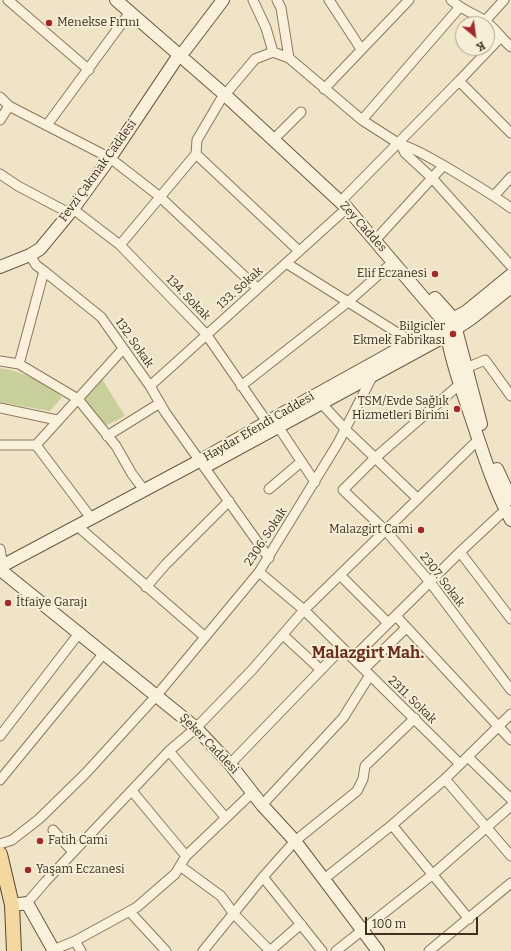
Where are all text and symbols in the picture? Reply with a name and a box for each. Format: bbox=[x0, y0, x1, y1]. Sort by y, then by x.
place label: Menekse Fırını bbox=[57, 16, 139, 30]
north arrow bbox=[455, 16, 495, 56]
marker: Menekse Fırını bbox=[44, 18, 54, 28]
text: K bbox=[474, 38, 487, 54]
street label: Fevzi Çakmak Caddesi bbox=[56, 117, 140, 225]
street label: Zey Caddes bbox=[337, 199, 389, 255]
street label: 133. Sokak bbox=[214, 264, 266, 312]
place label: Elif Eczanesi bbox=[357, 267, 427, 281]
marker: Elif Eczanesi bbox=[430, 269, 440, 279]
street label: 134. Sokak bbox=[163, 272, 213, 324]
street label: 132. Sokak bbox=[112, 316, 156, 370]
place label: Bilgicler Ekmek Fabrikası bbox=[353, 320, 445, 348]
marker: Bilgicler Ekmek Fabrikası bbox=[448, 329, 458, 339]
street label: Haydar Efendi Caddesi bbox=[201, 389, 317, 465]
place label: TSM/Evde Sağlık Hizmetleri Birimi bbox=[352, 395, 449, 423]
marker: TSM/Evde Sağlık Hizmetleri Birimi bbox=[452, 404, 462, 414]
street label: 2306. Sokak bbox=[242, 505, 290, 569]
place label: Malazgirt Cami bbox=[329, 523, 413, 537]
marker: Malazgirt Cami bbox=[416, 525, 426, 535]
street label: 2307. Sokak bbox=[416, 550, 468, 610]
place label: İtfaiye Garajı bbox=[16, 596, 87, 610]
marker: İtfaiye Garajı bbox=[3, 598, 13, 608]
district label: Malazgirt Mah. bbox=[312, 644, 424, 664]
street label: 2311. Sokak bbox=[385, 673, 439, 727]
street label: Şeker Caddesi bbox=[177, 711, 241, 777]
place label: Fatih Cami bbox=[48, 834, 108, 848]
marker: Fatih Cami bbox=[35, 836, 45, 846]
place label: Yaşam Eczanesi bbox=[36, 863, 125, 877]
marker: Yaşam Eczanesi bbox=[23, 865, 33, 875]
scale bar bbox=[367, 909, 480, 935]
text: 100 m bbox=[372, 917, 406, 931]

